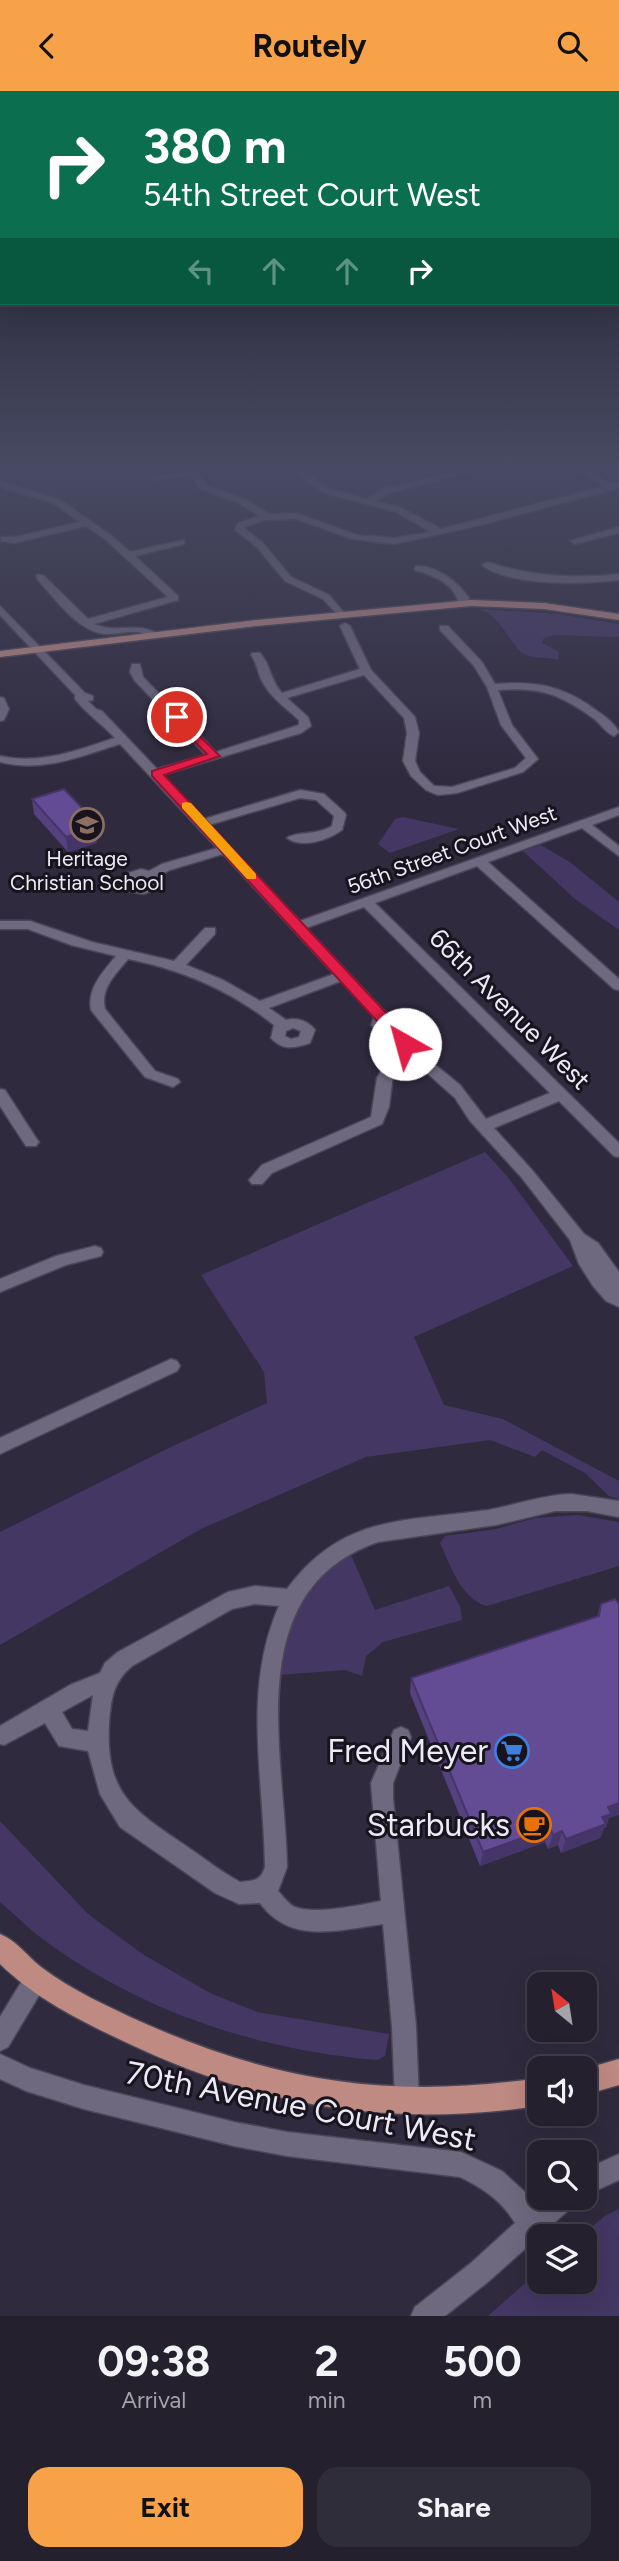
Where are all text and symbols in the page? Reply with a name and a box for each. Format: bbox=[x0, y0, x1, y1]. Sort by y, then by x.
icon: back bbox=[28, 27, 66, 65]
text: Routely bbox=[252, 27, 367, 65]
icon: search bbox=[553, 27, 591, 65]
text: 380 m bbox=[143, 116, 286, 175]
icon: right bbox=[28, 119, 119, 210]
text: 54th Street Court West bbox=[143, 176, 481, 214]
icon: left bbox=[182, 252, 220, 290]
icon: ahead bbox=[255, 252, 293, 290]
icon: ahead bbox=[328, 252, 366, 290]
icon: right bbox=[401, 252, 439, 290]
pin bbox=[147, 687, 207, 747]
icon: arrive bbox=[158, 698, 196, 736]
street label: 56th Street Court West bbox=[344, 800, 560, 899]
school or university icon: Heritage Christian School bbox=[68, 806, 106, 844]
place label: Heritage Christian School bbox=[10, 846, 164, 895]
street label: 66th Avenue West bbox=[423, 922, 597, 1096]
position arrow bbox=[368, 1007, 442, 1081]
place label: Fred Meyer bbox=[327, 1732, 488, 1770]
supermarket icon: Fred Meyer bbox=[493, 1732, 531, 1770]
place label: Starbucks bbox=[367, 1806, 510, 1844]
cafe icon: Starbucks bbox=[515, 1806, 553, 1844]
north arrow bbox=[527, 1972, 597, 2042]
map controls bbox=[527, 1972, 597, 2294]
street label: 70th Avenue Court West bbox=[123, 2053, 479, 2159]
button: sound bbox=[527, 2056, 597, 2126]
button: search bbox=[527, 2140, 597, 2210]
button: layers bbox=[527, 2224, 597, 2294]
text: 09:38 bbox=[97, 2336, 211, 2387]
text: 2 bbox=[315, 2336, 339, 2387]
text: 500 bbox=[443, 2336, 522, 2387]
text: Arrival bbox=[121, 2386, 186, 2414]
text: min bbox=[308, 2386, 346, 2414]
text: m bbox=[473, 2386, 492, 2414]
button: Exit bbox=[28, 2467, 303, 2547]
button: Share bbox=[317, 2467, 591, 2547]

